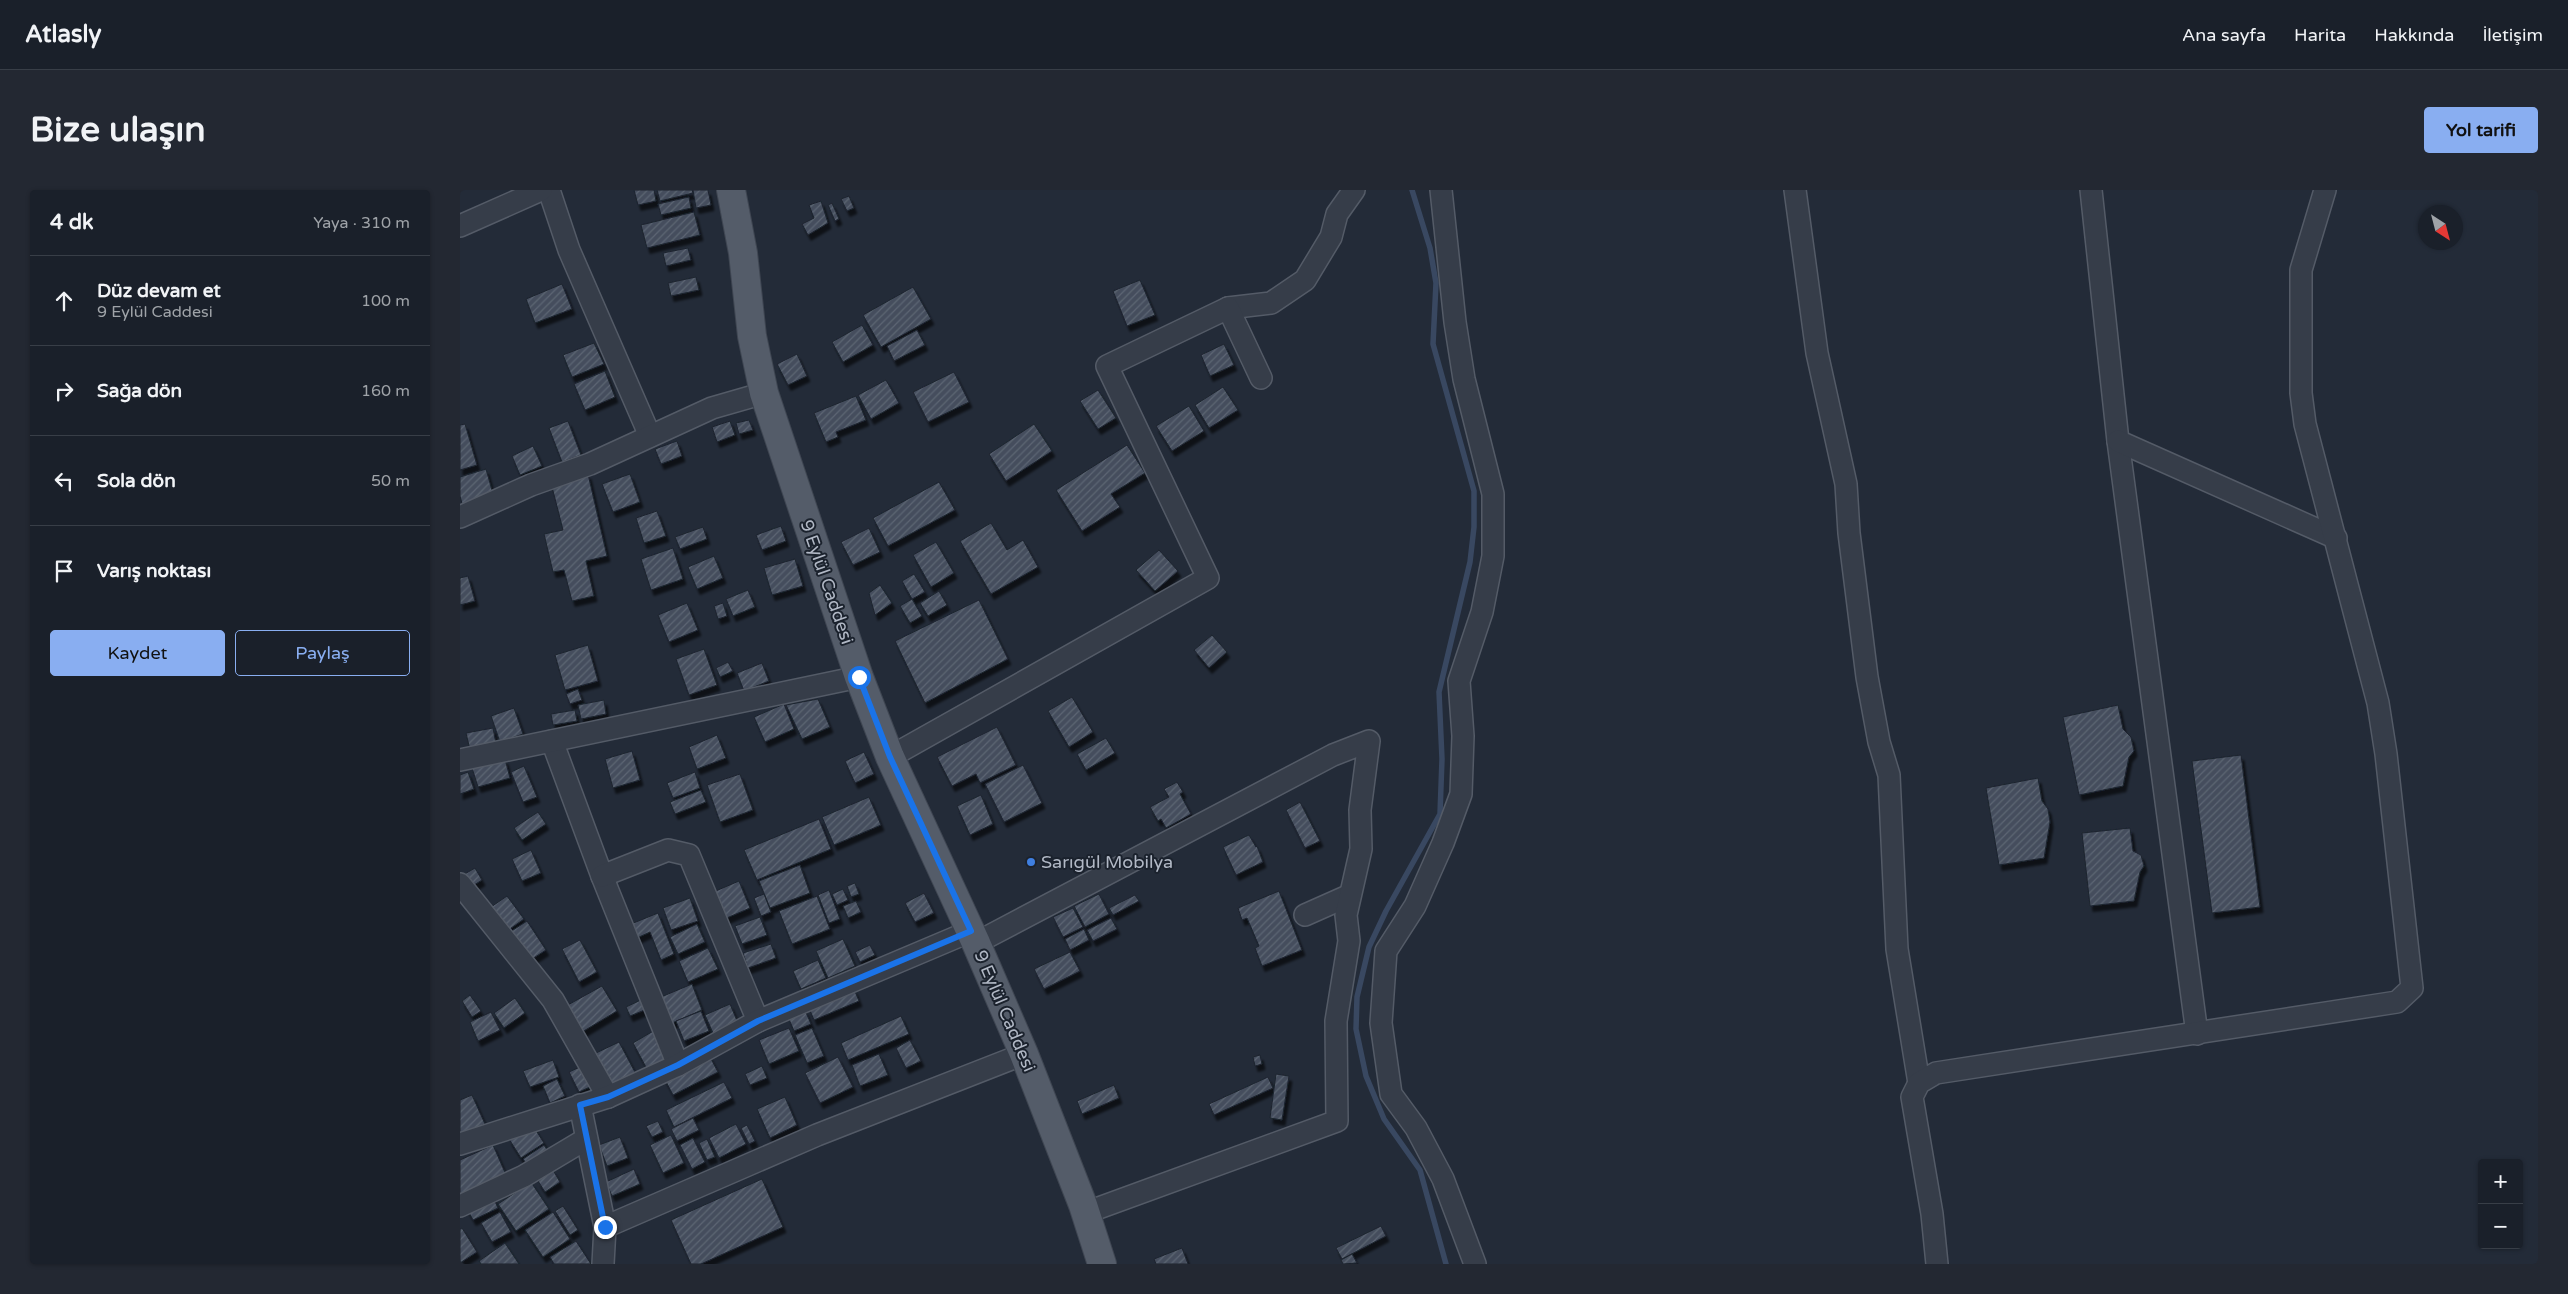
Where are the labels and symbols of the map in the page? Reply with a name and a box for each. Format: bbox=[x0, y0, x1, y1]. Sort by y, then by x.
north arrow bbox=[2418, 205, 2463, 250]
street label: 9 Eylül Caddesi bbox=[795, 517, 859, 647]
route start bbox=[848, 666, 871, 689]
place label: Sarıgül Mobilya bbox=[1041, 851, 1173, 873]
marker: Sarıgül Mobilya bbox=[1025, 856, 1037, 868]
street label: 9 Eylül Caddesi bbox=[969, 947, 1041, 1075]
route end bbox=[594, 1216, 617, 1239]

